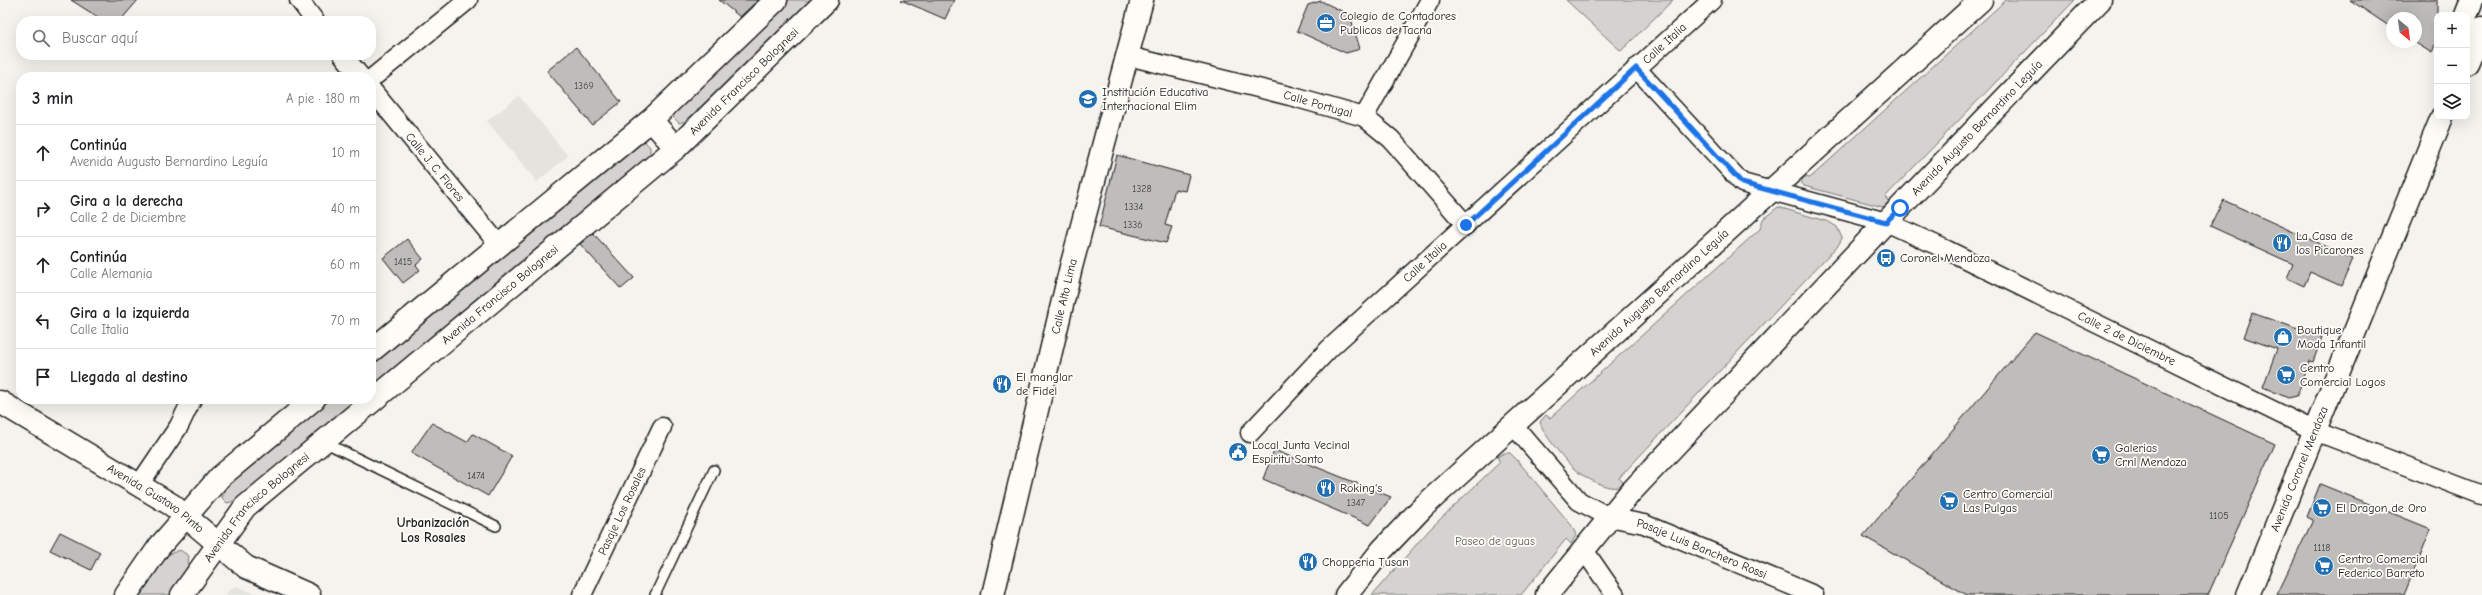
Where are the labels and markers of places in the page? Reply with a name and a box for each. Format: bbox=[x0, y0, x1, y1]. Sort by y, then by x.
place label: Colegio de Contadores Publicos de Tacna bbox=[1340, 9, 1456, 37]
office icon: Colegio de Contadores Publicos de Tacna bbox=[1315, 12, 1337, 34]
place label: Institución Educativa Internacional Elim bbox=[1102, 85, 1208, 113]
school or university icon: Institución Educativa Internacional Elim bbox=[1077, 88, 1099, 110]
place label: La Casa de los Picarones bbox=[2296, 229, 2364, 257]
restaurant icon: La Casa de los Picarones bbox=[2271, 232, 2293, 254]
bus stop icon: Coronel Mendoza bbox=[1875, 247, 1897, 269]
place label: Coronel Mendoza bbox=[1900, 251, 1990, 265]
place label: Boutique Moda Infantil bbox=[2297, 323, 2366, 351]
shop icon: Boutique Moda Infantil bbox=[2272, 326, 2294, 348]
place label: Centro Comercial Logos bbox=[2300, 361, 2385, 389]
supermarket icon: Centro Comercial Logos bbox=[2275, 364, 2297, 386]
place label: El manglar de Fidel bbox=[1016, 370, 1073, 398]
restaurant icon: El manglar de Fidel bbox=[991, 373, 1013, 395]
place label: Local Junta Vecinal Espiritu Santo bbox=[1252, 438, 1350, 466]
public building icon: Local Junta Vecinal Espiritu Santo bbox=[1227, 441, 1249, 463]
place label: Galerias Crnl Mendoza bbox=[2115, 441, 2187, 469]
supermarket icon: Galerias Crnl Mendoza bbox=[2090, 444, 2112, 466]
restaurant icon: Roking's bbox=[1315, 477, 1337, 499]
place label: Roking's bbox=[1340, 481, 1382, 495]
place label: Centro Comercial Las Pulgas bbox=[1963, 487, 2053, 515]
supermarket icon: Centro Comercial Las Pulgas bbox=[1938, 490, 1960, 512]
supermarket icon: El Dragon de Oro bbox=[2311, 497, 2333, 519]
place label: El Dragon de Oro bbox=[2336, 501, 2427, 515]
restaurant icon: Chopperia Tusan bbox=[1297, 551, 1319, 573]
place label: Centro Comercial Federico Barreto bbox=[2338, 552, 2428, 580]
place label: Chopperia Tusan bbox=[1322, 555, 1409, 569]
supermarket icon: Centro Comercial Federico Barreto bbox=[2313, 555, 2335, 577]

